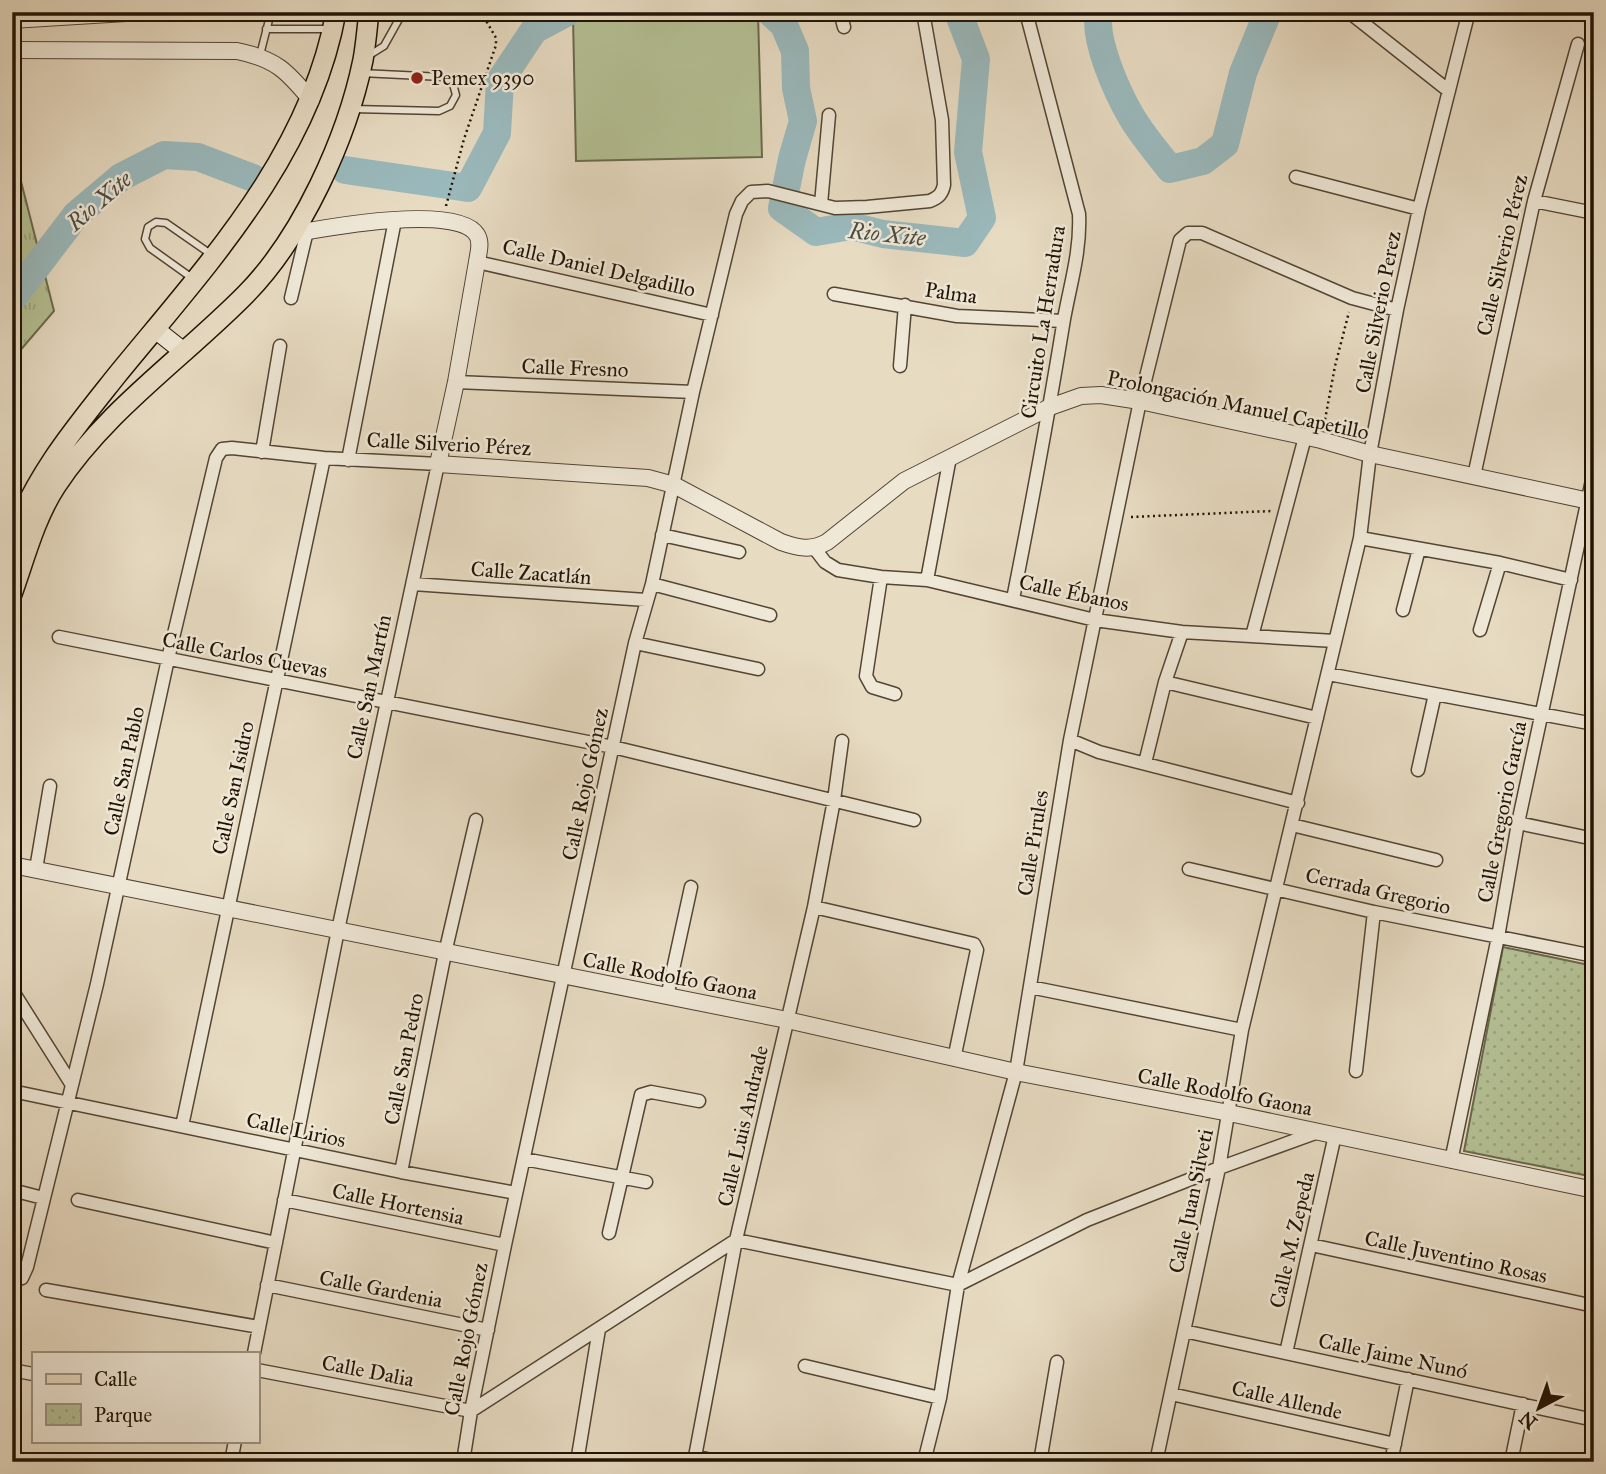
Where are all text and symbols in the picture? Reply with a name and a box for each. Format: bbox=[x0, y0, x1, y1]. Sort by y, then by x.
place label: Pemex 9390 bbox=[431, 65, 535, 91]
marker: Pemex 9390 bbox=[409, 70, 425, 86]
water label: Rio Xite bbox=[60, 165, 138, 237]
street label: Calle Silverio Pérez bbox=[1471, 171, 1533, 338]
water label: Rio Xite bbox=[846, 216, 927, 252]
street label: Circuito La Herradura bbox=[1015, 224, 1071, 420]
street label: Calle Silverio Perez bbox=[1350, 228, 1407, 395]
street label: Calle Daniel Delgadillo bbox=[500, 233, 698, 303]
street label: Palma bbox=[923, 276, 979, 310]
street label: Calle Fresno bbox=[521, 353, 629, 383]
street label: Prolongación Manuel Capetillo bbox=[1105, 364, 1372, 446]
street label: Calle Silverio Pérez bbox=[366, 427, 532, 461]
street label: Calle Zacatlán bbox=[470, 556, 592, 590]
street label: Calle Ébanos bbox=[1017, 568, 1132, 617]
street label: Calle San Martín bbox=[341, 612, 397, 762]
street label: Calle Carlos Cuevas bbox=[160, 626, 330, 684]
street label: Calle San Pablo bbox=[98, 704, 150, 838]
street label: Calle Rojo Gómez bbox=[556, 705, 614, 863]
street label: Calle San Isidro bbox=[206, 719, 260, 857]
street label: Calle Gregorio García bbox=[1472, 719, 1532, 905]
street label: Calle Pirules bbox=[1012, 788, 1054, 898]
street label: Cerrada Gregorio bbox=[1303, 862, 1453, 920]
street label: Calle Rodolfo Gaona bbox=[580, 946, 760, 1006]
street label: Calle San Pedro bbox=[378, 991, 430, 1127]
street label: Calle Luis Andrade bbox=[712, 1043, 774, 1209]
street label: Calle Rodolfo Gaona bbox=[1135, 1062, 1315, 1122]
street label: Calle Lirios bbox=[244, 1107, 348, 1153]
street label: Calle Juan Silveti bbox=[1163, 1126, 1219, 1275]
street label: Calle M. Zepeda bbox=[1264, 1169, 1320, 1311]
street label: Calle Hortensia bbox=[330, 1177, 466, 1231]
street label: Calle Juventino Rosas bbox=[1362, 1225, 1550, 1289]
street label: Calle Rojo Gómez bbox=[438, 1260, 494, 1418]
street label: Calle Gardenia bbox=[317, 1264, 445, 1314]
street label: Calle Jaime Nunó bbox=[1316, 1327, 1470, 1385]
street label: Calle Dalia bbox=[320, 1349, 416, 1393]
legend bbox=[32, 1352, 259, 1442]
text: Calle bbox=[94, 1366, 137, 1392]
north arrow bbox=[1504, 1372, 1574, 1442]
street label: Calle Allende bbox=[1229, 1375, 1345, 1425]
text: Parque bbox=[94, 1402, 153, 1428]
text: N bbox=[1515, 1406, 1542, 1434]

